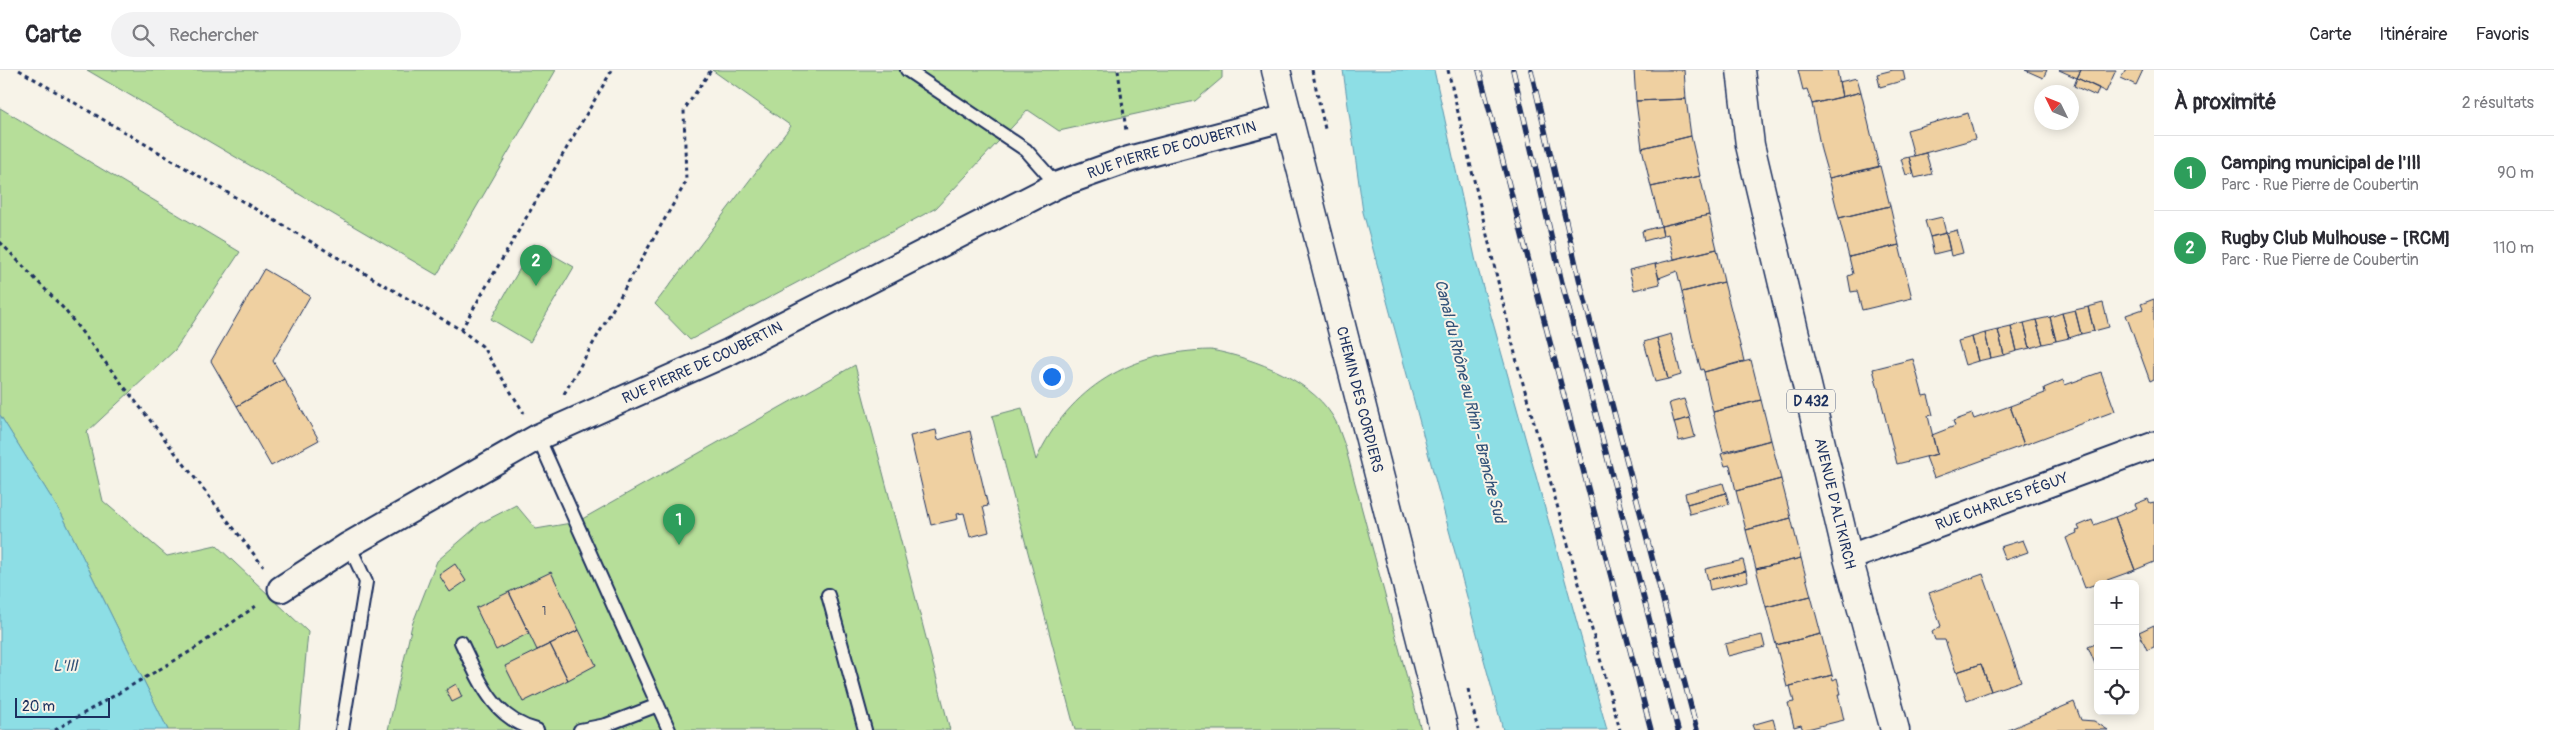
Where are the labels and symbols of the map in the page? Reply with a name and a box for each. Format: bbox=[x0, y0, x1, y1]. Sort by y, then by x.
north arrow bbox=[2034, 85, 2079, 130]
street label: RUE PIERRE DE COUBERTIN bbox=[1085, 117, 1258, 183]
pin: 2 bbox=[520, 245, 552, 286]
water label: Canal du Rhône au Rhin - Branche Sud bbox=[1430, 278, 1510, 527]
street label: RUE PIERRE DE COUBERTIN bbox=[619, 317, 786, 408]
street label: CHEMIN DES CORDIERS bbox=[1332, 325, 1387, 475]
your location bbox=[1039, 364, 1065, 390]
road number: D 432 bbox=[1787, 390, 1835, 412]
street label: AVENUE D'ALTKIRCH bbox=[1810, 436, 1860, 571]
street label: RUE CHARLES PÉGUY bbox=[1933, 468, 2071, 535]
pin: 1 bbox=[663, 504, 695, 545]
house number: 1 bbox=[542, 604, 546, 619]
water label: L'Ill bbox=[53, 656, 79, 676]
scale bar bbox=[15, 695, 110, 718]

